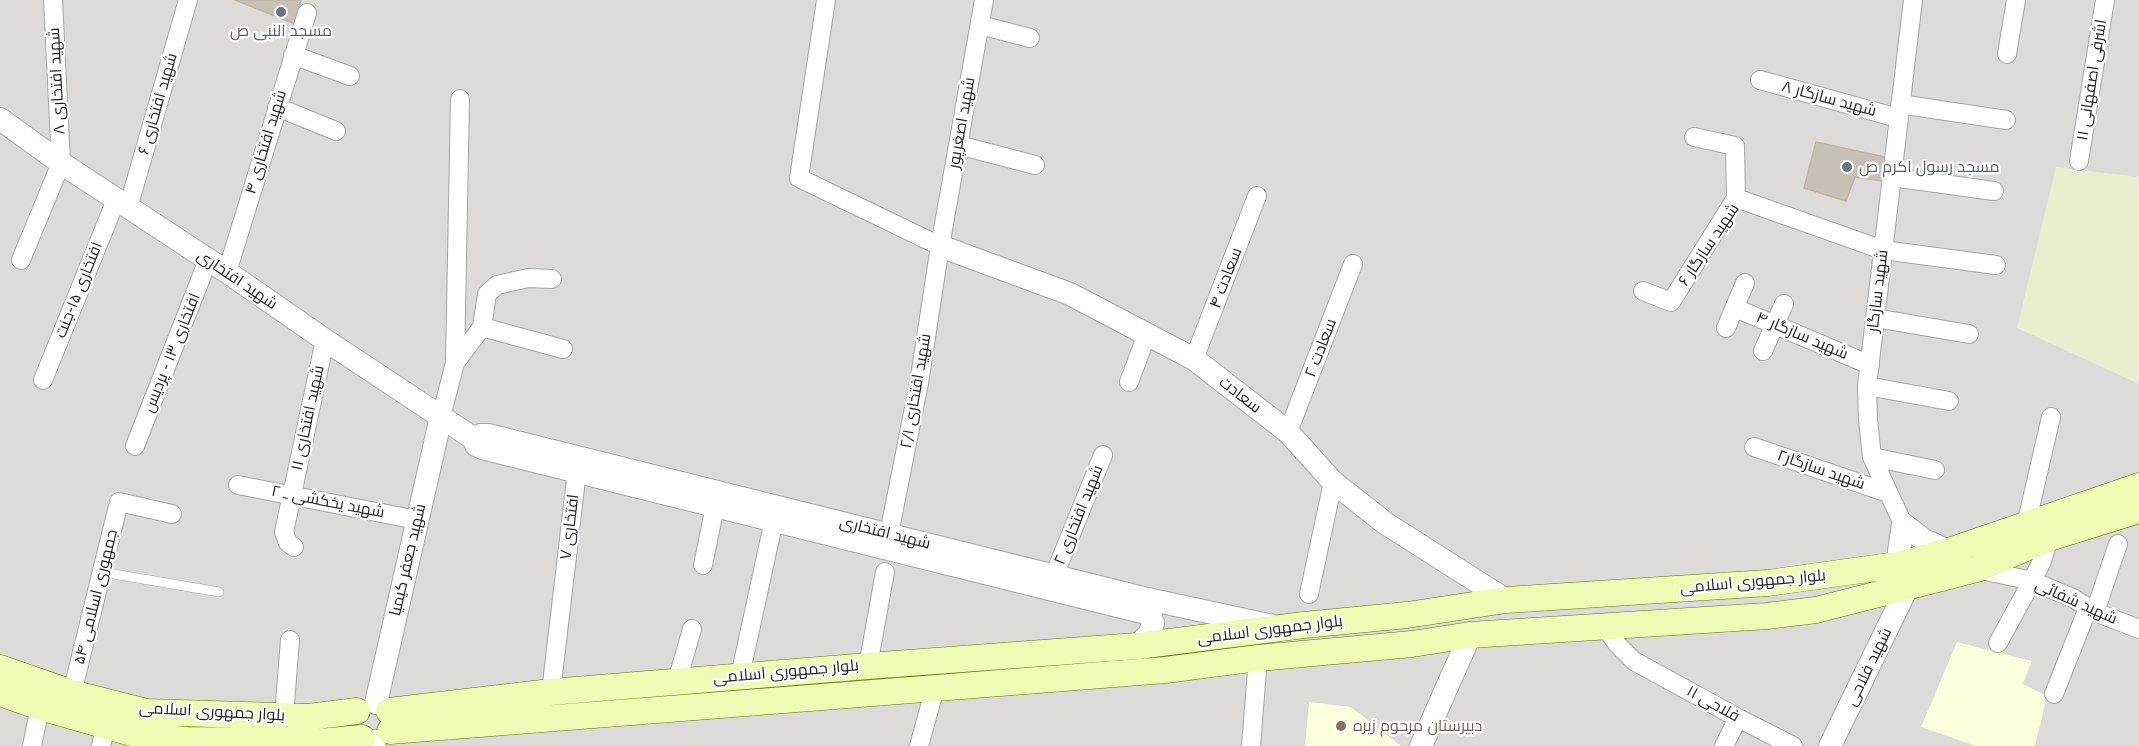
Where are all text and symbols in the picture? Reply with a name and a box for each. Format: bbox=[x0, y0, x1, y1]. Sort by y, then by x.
marker: مسجد النبی ص bbox=[274, 5, 288, 19]
street label: اشرفی اصفهانی ۱۱ bbox=[2073, 18, 2111, 142]
place label: مسجد النبی ص bbox=[230, 21, 332, 41]
street label: شهید افتخاری ۸ bbox=[45, 27, 69, 135]
street label: شهید افتخاری ۶ bbox=[134, 51, 182, 157]
street label: شهید اصغرپور bbox=[944, 76, 980, 170]
street label: شهید سازگار ۸ bbox=[1779, 77, 1879, 121]
street label: شهید افتخاری ۴ bbox=[241, 88, 291, 196]
place label: مسجد رسول اکرم ص bbox=[1859, 157, 2000, 177]
marker: مسجد رسول اکرم ص bbox=[1840, 160, 1854, 174]
street label: شهید سازگار ۶ bbox=[1674, 200, 1744, 290]
street label: افتخاری ۱۵-جنت bbox=[51, 239, 107, 341]
street label: سعادت ۴ bbox=[1206, 245, 1246, 311]
street label: شهید افتخاری bbox=[193, 246, 281, 314]
street label: شهید سازگار bbox=[1863, 249, 1893, 333]
street label: افتخاری ۱۳ - پردیس bbox=[139, 291, 205, 415]
street label: شهید سازگار ۴ bbox=[1753, 308, 1851, 364]
street label: سعادت ۲ bbox=[1301, 316, 1341, 380]
street label: شهید افتخاری ۲/۱ bbox=[896, 332, 936, 450]
street label: شهید افتخاری ۱۱ bbox=[287, 364, 329, 472]
street label: سعادت bbox=[1215, 373, 1265, 417]
street label: شهید سازگار۲ bbox=[1775, 446, 1867, 494]
street label: شهید افتخاری ۲ bbox=[1050, 462, 1108, 568]
street label: شهید یخکشی ـ ۲ bbox=[270, 482, 386, 522]
street label: افتخاری ۷ bbox=[556, 493, 584, 561]
street label: شهید جعفر کیمیا bbox=[386, 502, 430, 618]
street label: شهید افتخاری bbox=[838, 512, 932, 554]
street label: جمهوری اسلامی ۵۴ bbox=[70, 527, 122, 667]
street label: بلوار جمهوری اسلامی bbox=[1679, 566, 1827, 598]
street label: شهید شفائی bbox=[2032, 575, 2120, 629]
street label: بلوار جمهوری اسلامی bbox=[1196, 612, 1344, 648]
street label: شهید فلاحی bbox=[1842, 625, 1896, 709]
street label: بلوار جمهوری اسلامی bbox=[712, 656, 860, 688]
street label: فلاحی ۱۱ bbox=[1683, 682, 1743, 726]
street label: بلوار جمهوری اسلامی bbox=[138, 699, 286, 725]
place label: دبیرستان مرحوم زیره bbox=[1353, 716, 1482, 736]
marker: دبیرستان مرحوم زیره bbox=[1334, 719, 1348, 733]

